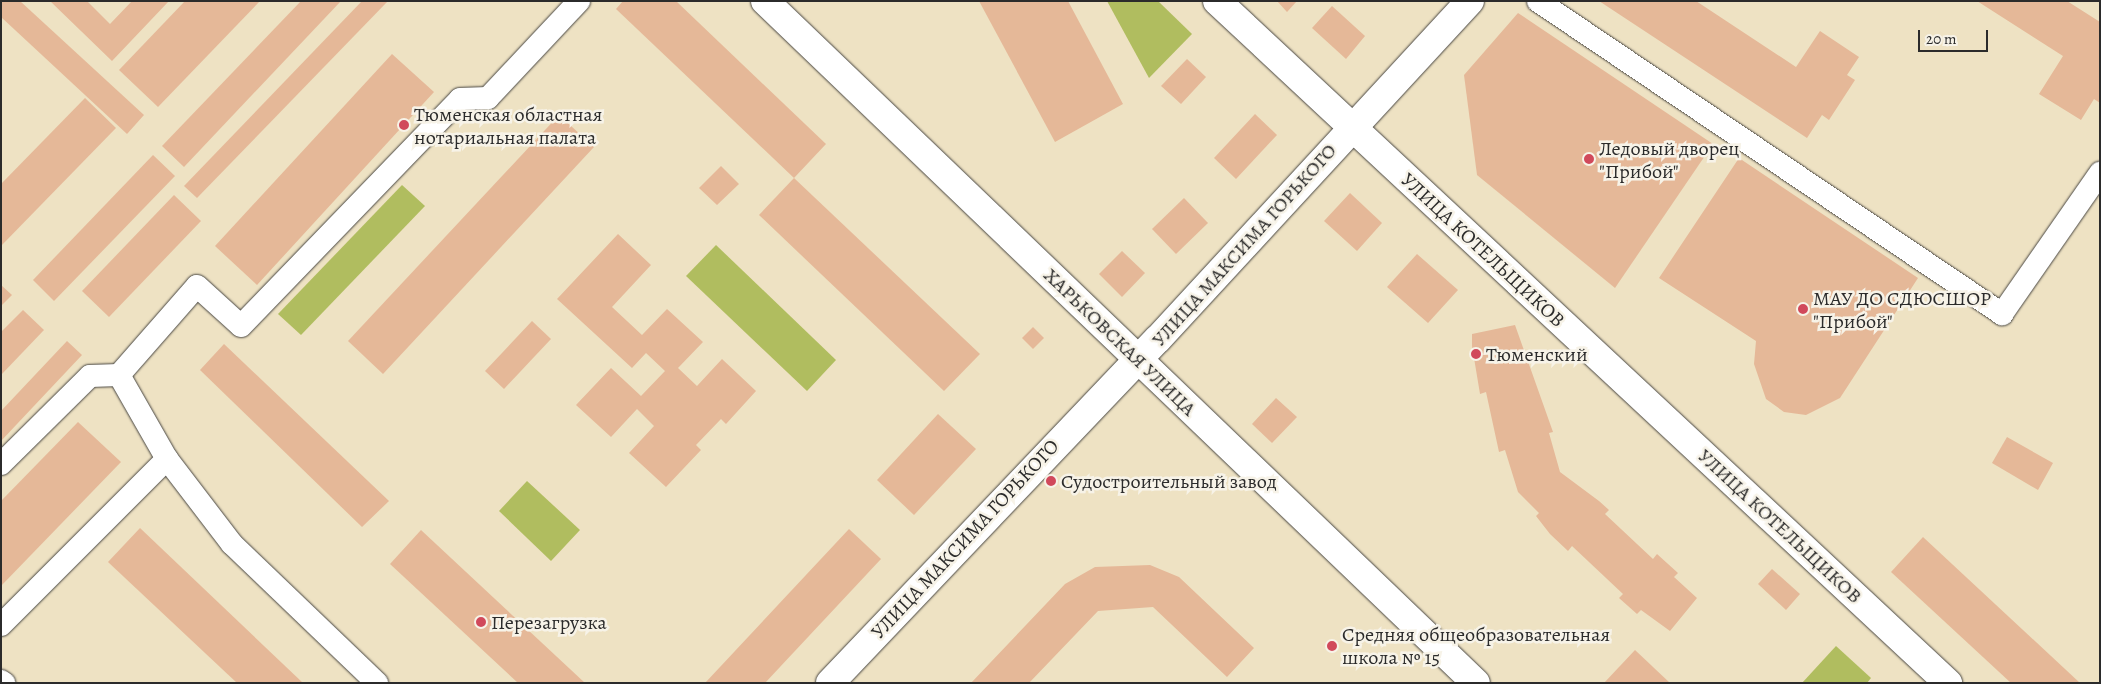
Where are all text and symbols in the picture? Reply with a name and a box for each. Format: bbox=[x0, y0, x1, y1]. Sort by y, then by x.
scale bar bbox=[1921, 20, 1991, 52]
text: 20 m bbox=[1926, 29, 1957, 49]
place label: Тюменская областная нотариальная палата bbox=[414, 102, 602, 149]
marker: Тюменская областная нотариальная палата bbox=[398, 119, 410, 131]
place label: Ледовый дворец "Прибой" bbox=[1599, 136, 1739, 183]
street label: УЛИЦА МАКСИМА ГОРЬКОГО bbox=[1147, 139, 1341, 351]
marker: Ледовый дворец "Прибой" bbox=[1583, 153, 1595, 165]
street label: УЛИЦА КОТЕЛЬЩИКОВ bbox=[1396, 168, 1570, 332]
street label: ХАРЬКОВСКАЯ УЛИЦА bbox=[1039, 263, 1201, 421]
place label: МАУ ДО СДЮСШОР "Прибой" bbox=[1813, 286, 1991, 333]
marker: МАУ ДО СДЮСШОР "Прибой" bbox=[1797, 303, 1809, 315]
place label: Тюменский bbox=[1486, 342, 1588, 366]
marker: Тюменский bbox=[1470, 348, 1482, 360]
street label: УЛИЦА МАКСИМА ГОРЬКОГО bbox=[866, 434, 1064, 644]
street label: УЛИЦА КОТЕЛЬЩИКОВ bbox=[1693, 444, 1867, 608]
place label: Судостроительный завод bbox=[1061, 469, 1277, 493]
marker: Судостроительный завод bbox=[1045, 475, 1057, 487]
place label: Перезагрузка bbox=[491, 610, 607, 634]
marker: Перезагрузка bbox=[475, 616, 487, 628]
place label: Средняя общеобразовательная школа № 15 bbox=[1342, 622, 1610, 669]
marker: Средняя общеобразовательная школа № 15 bbox=[1326, 640, 1338, 652]

